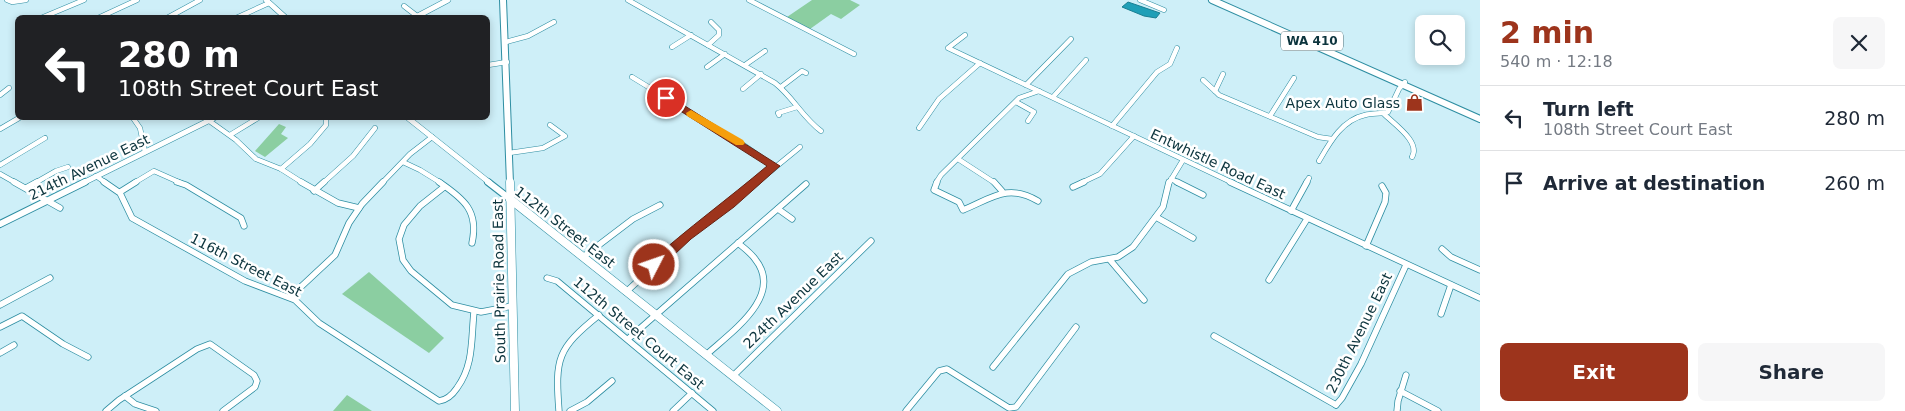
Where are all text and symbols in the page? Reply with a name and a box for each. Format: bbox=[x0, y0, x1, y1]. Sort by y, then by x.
map controls bbox=[1415, 15, 1465, 65]
button: search bbox=[1415, 15, 1465, 65]
text: 2 min bbox=[1500, 15, 1594, 50]
button: close bbox=[1833, 17, 1885, 69]
road number: WA 410 bbox=[1281, 31, 1343, 50]
icon: left bbox=[35, 35, 100, 100]
text: 280 m bbox=[118, 35, 240, 75]
text: 540 m · 12:18 bbox=[1500, 52, 1613, 71]
text: 108th Street Court East bbox=[118, 76, 378, 101]
pin bbox=[645, 77, 687, 119]
icon: arrive bbox=[652, 84, 680, 112]
shop icon: Apex Auto Glass bbox=[1404, 93, 1424, 113]
place label: Apex Auto Glass bbox=[1286, 95, 1400, 111]
text: Turn left bbox=[1543, 98, 1634, 120]
icon: left bbox=[1500, 104, 1528, 132]
text: 280 m bbox=[1824, 107, 1885, 129]
text: 108th Street Court East bbox=[1543, 120, 1732, 139]
street label: Entwhistle Road East bbox=[1148, 126, 1288, 203]
street label: 214th Avenue East bbox=[26, 131, 152, 203]
icon: arrive bbox=[1500, 169, 1528, 197]
text: Arrive at destination bbox=[1543, 172, 1765, 194]
text: 260 m bbox=[1824, 172, 1885, 194]
street label: 112th Street East bbox=[512, 183, 619, 271]
street label: South Prairie Road East bbox=[490, 198, 508, 363]
street label: 116th Street East bbox=[188, 230, 305, 300]
position arrow bbox=[627, 238, 679, 290]
street label: 224th Avenue East bbox=[740, 248, 846, 352]
street label: 230th Avenue East bbox=[1323, 270, 1395, 396]
street label: 112th Street Court East bbox=[570, 274, 708, 393]
button: Exit bbox=[1500, 343, 1688, 401]
button: Share bbox=[1698, 343, 1885, 401]

